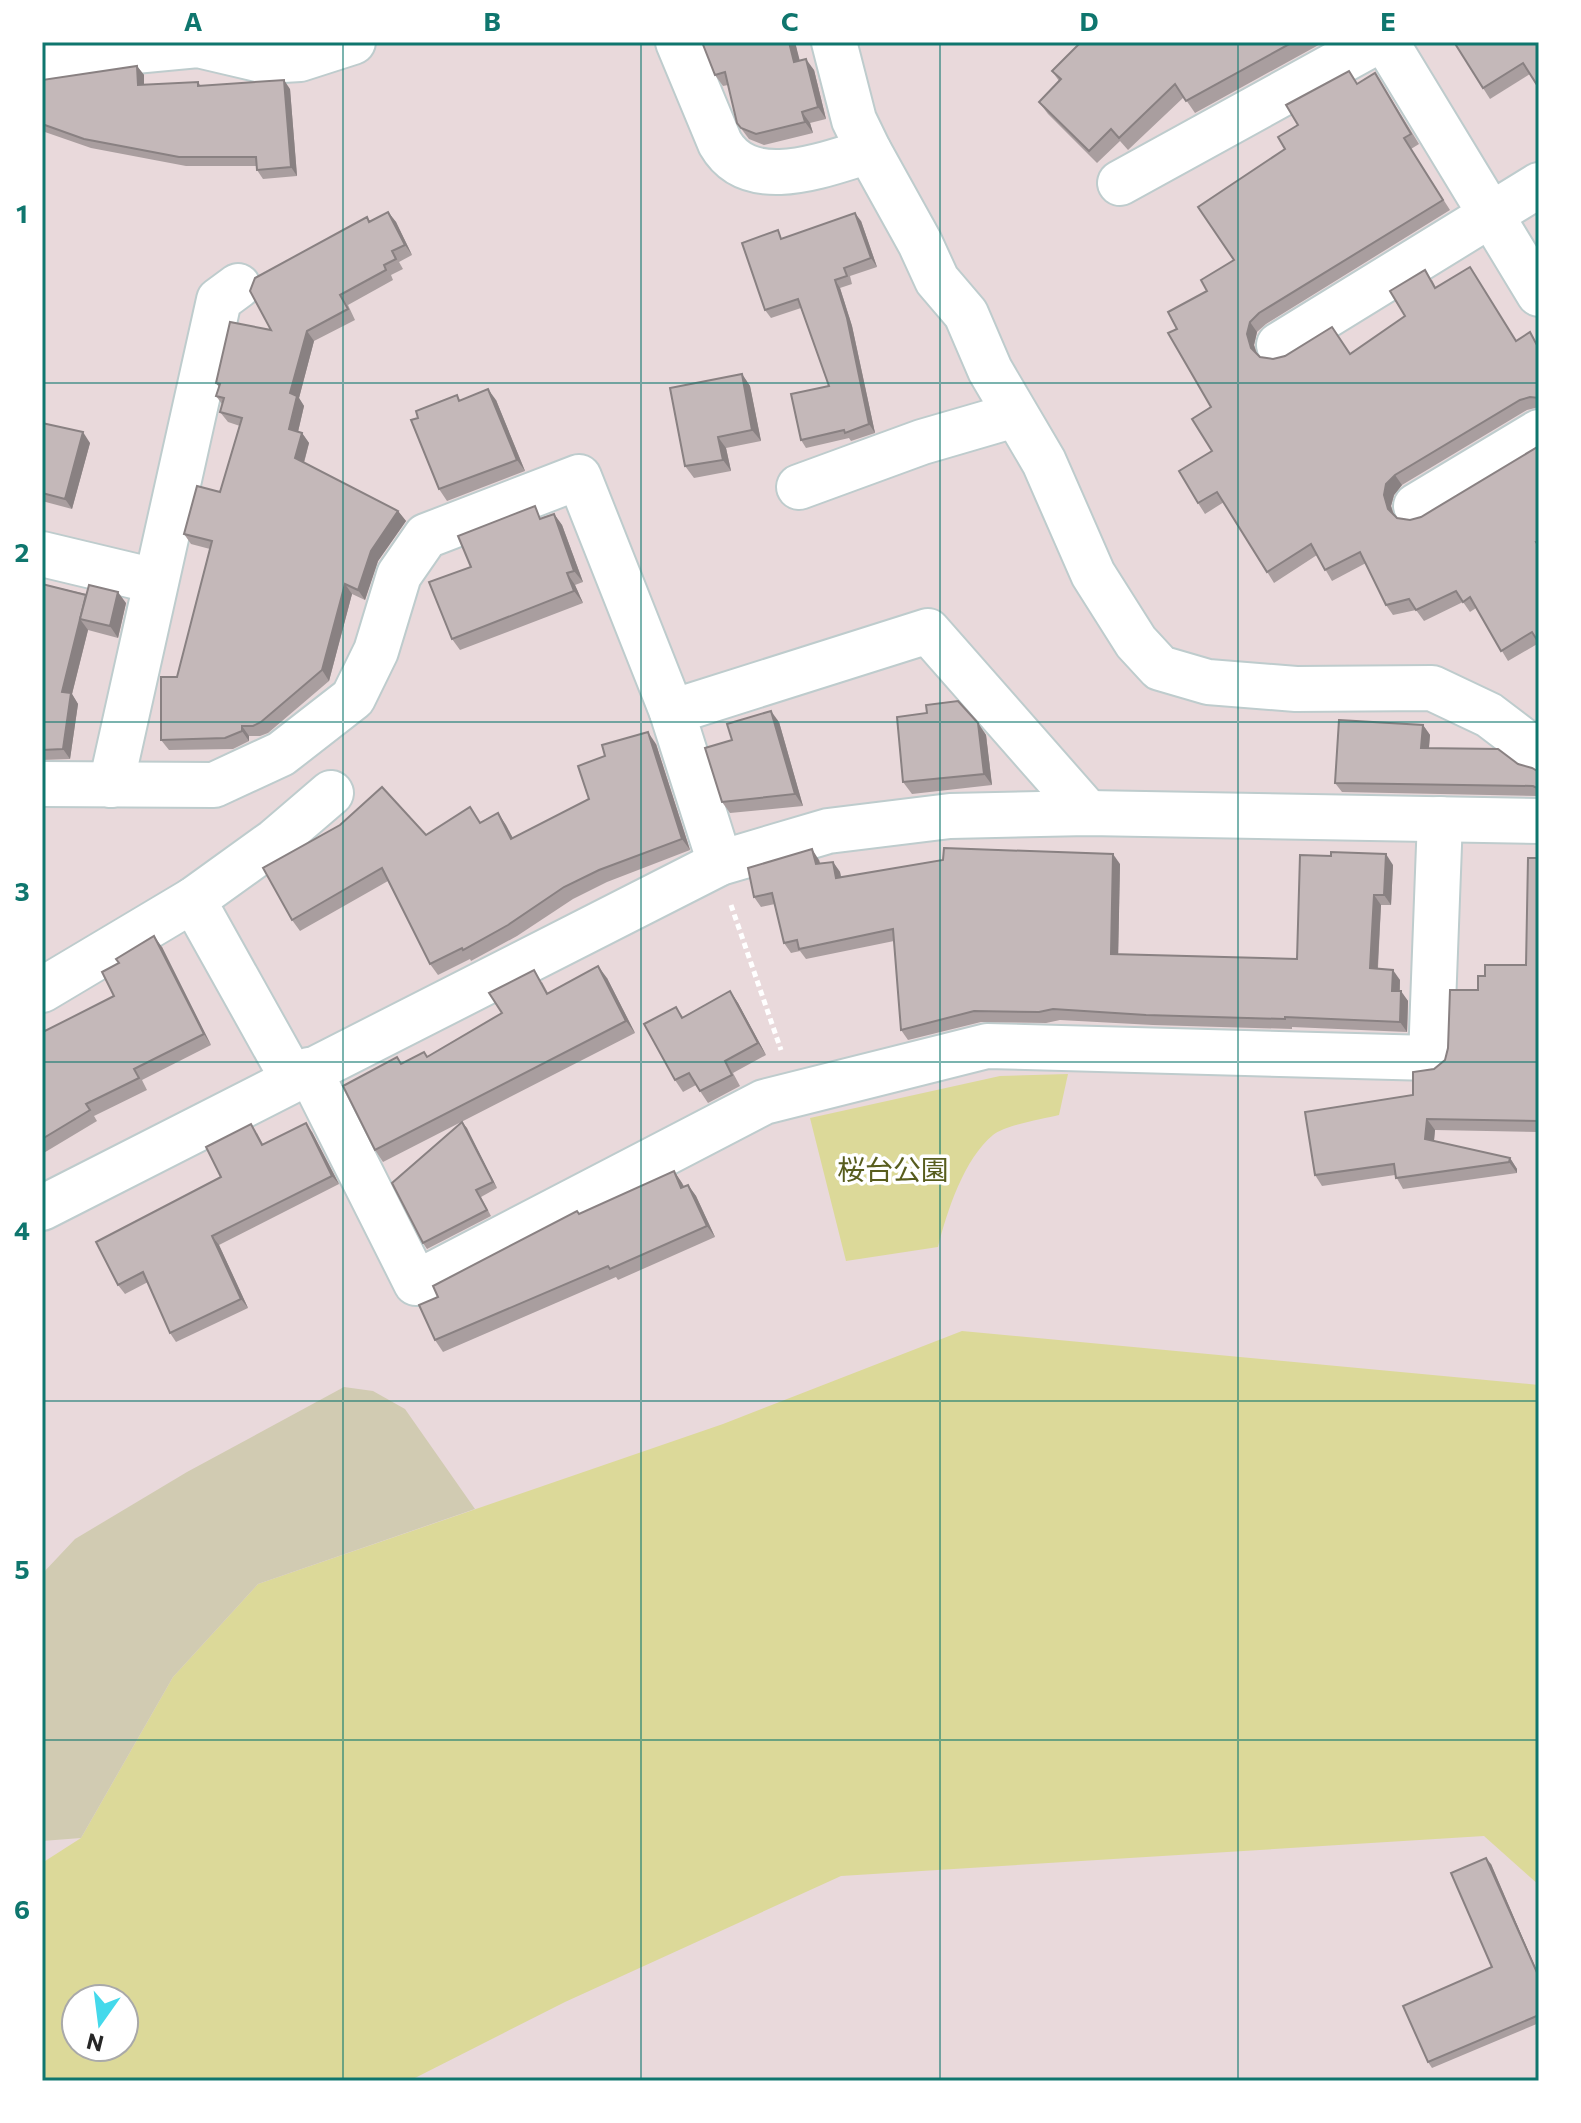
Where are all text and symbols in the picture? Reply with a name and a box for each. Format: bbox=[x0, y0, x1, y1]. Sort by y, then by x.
text: A bbox=[184, 5, 203, 36]
text: B bbox=[483, 5, 501, 36]
text: C bbox=[781, 5, 799, 36]
text: D bbox=[1079, 5, 1099, 36]
text: E bbox=[1380, 5, 1396, 36]
text: 1 bbox=[16, 197, 28, 228]
text: 2 bbox=[15, 536, 29, 567]
text: 3 bbox=[14, 875, 30, 906]
park label: 桜台公園 bbox=[837, 1152, 949, 1186]
text: 4 bbox=[14, 1214, 30, 1245]
text: 5 bbox=[14, 1553, 30, 1584]
text: 6 bbox=[14, 1893, 30, 1924]
north arrow bbox=[60, 1983, 140, 2063]
text: N bbox=[84, 2028, 106, 2058]

